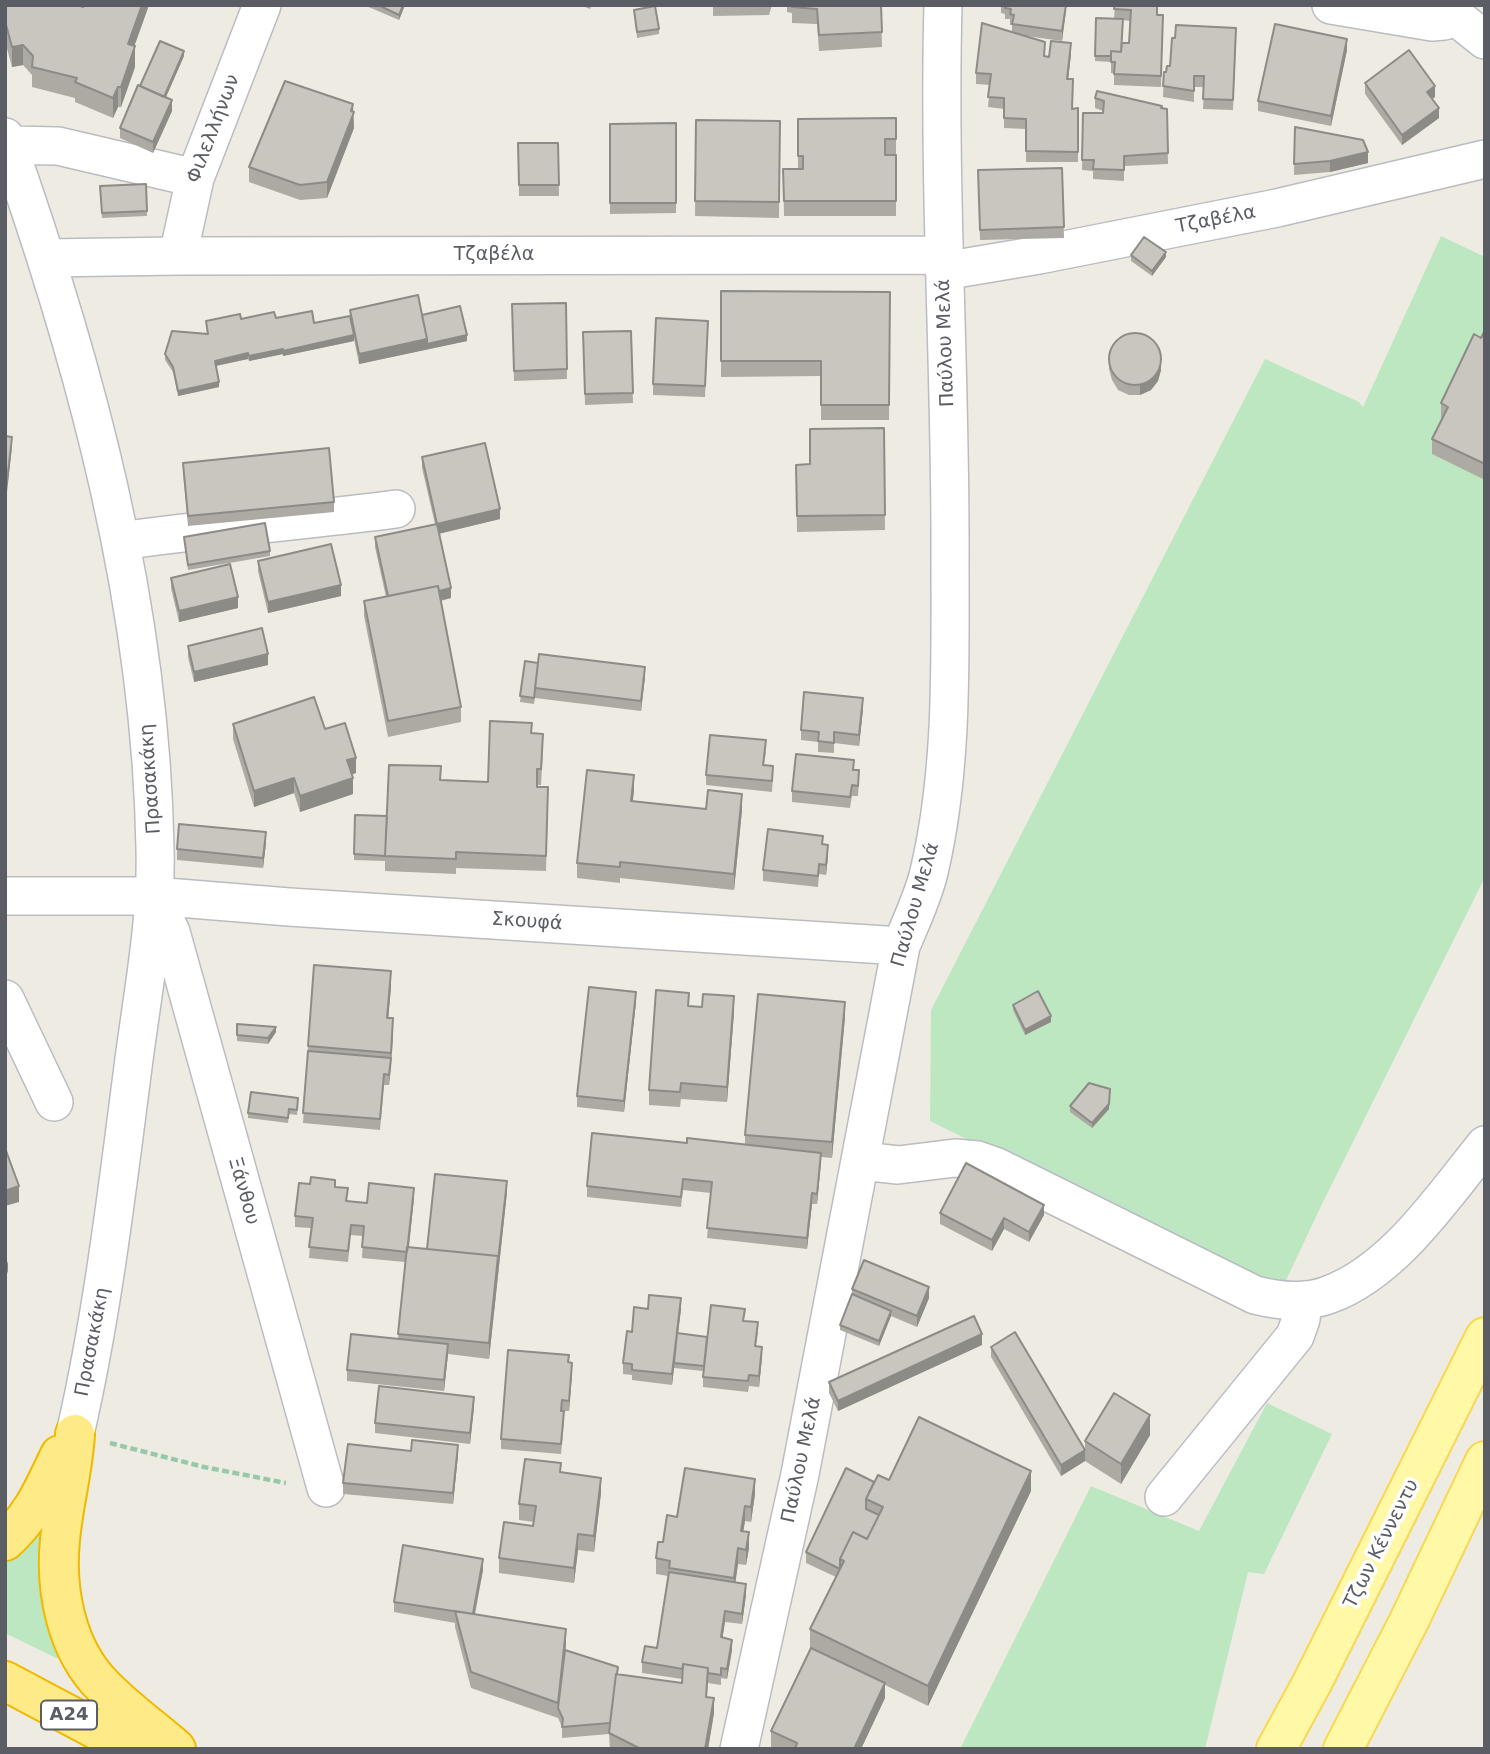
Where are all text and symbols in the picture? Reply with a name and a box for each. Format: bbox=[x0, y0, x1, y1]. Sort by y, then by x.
street label: Φιλελλήνων bbox=[183, 71, 245, 187]
street label: Τζαβέλα bbox=[1174, 201, 1258, 239]
street label: Τζαβέλα bbox=[454, 244, 534, 266]
street label: Παύλου Μελά bbox=[932, 279, 960, 407]
street label: Πρασακάκη bbox=[136, 723, 166, 835]
street label: Παύλου Μελά bbox=[887, 840, 945, 970]
street label: Σκουφά bbox=[491, 908, 563, 936]
street label: Ξάνθου bbox=[222, 1155, 264, 1227]
street label: Πρασακάκη bbox=[71, 1286, 115, 1398]
street label: Παύλου Μελά bbox=[778, 1395, 826, 1525]
street label: Τζων Κέννεντυ bbox=[1340, 1476, 1424, 1612]
road number: Α24 bbox=[41, 1700, 97, 1730]

